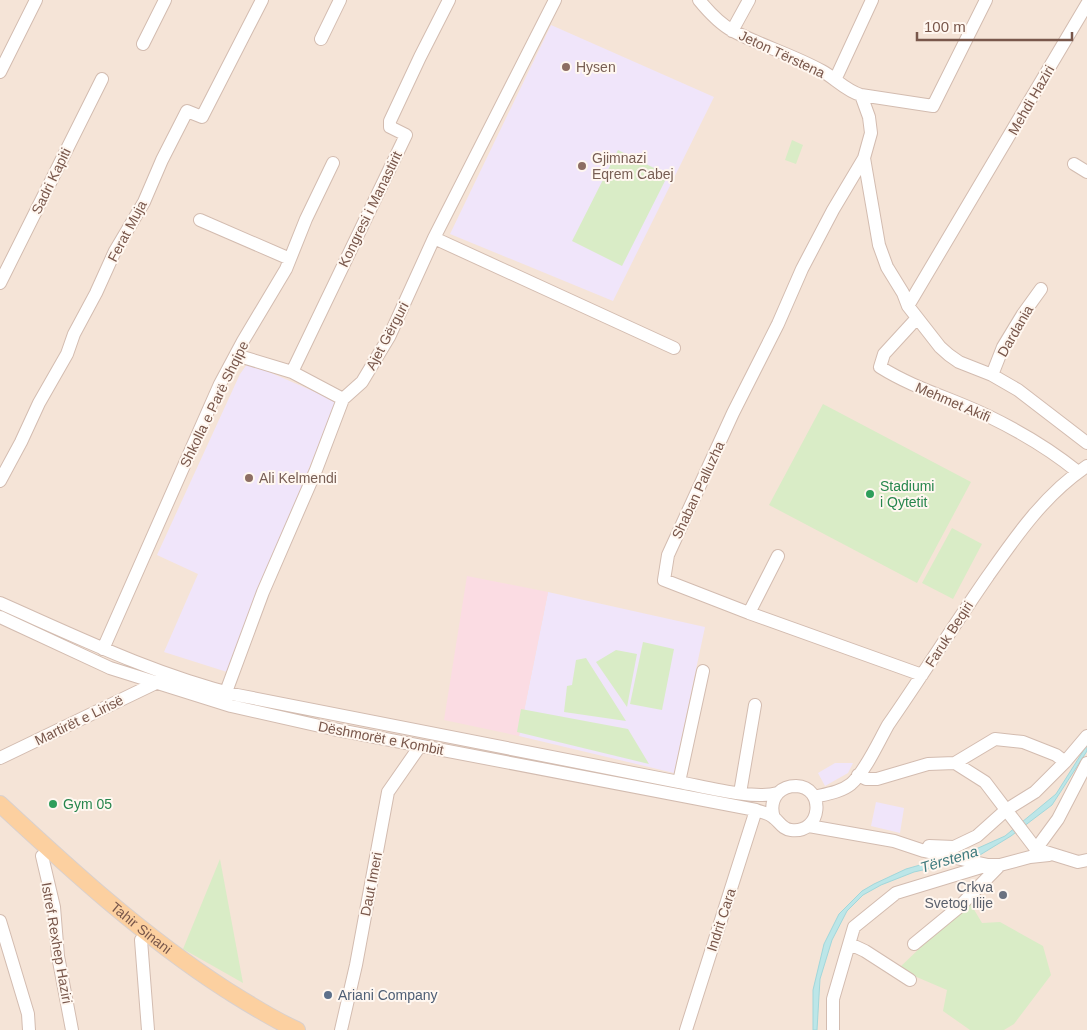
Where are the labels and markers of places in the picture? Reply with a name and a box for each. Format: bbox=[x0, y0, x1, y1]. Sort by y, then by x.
place label: Hysen bbox=[576, 59, 616, 75]
marker: Hysen bbox=[560, 61, 572, 73]
place label: Gjimnazi Eqrem Cabej bbox=[592, 150, 674, 182]
marker: Gjimnazi Eqrem Cabej bbox=[576, 160, 588, 172]
place label: Ali Kelmendi bbox=[259, 470, 337, 486]
marker: Ali Kelmendi bbox=[243, 472, 255, 484]
place label: Stadiumi i Qytetit bbox=[880, 478, 934, 510]
marker: Stadiumi i Qytetit bbox=[864, 488, 876, 500]
place label: Gym 05 bbox=[63, 796, 112, 812]
marker: Gym 05 bbox=[47, 798, 59, 810]
place label: Crkva Svetog Ilije bbox=[925, 879, 993, 911]
marker: Crkva Svetog Ilije bbox=[997, 889, 1009, 901]
place label: Ariani Company bbox=[338, 987, 438, 1003]
marker: Ariani Company bbox=[322, 989, 334, 1001]

